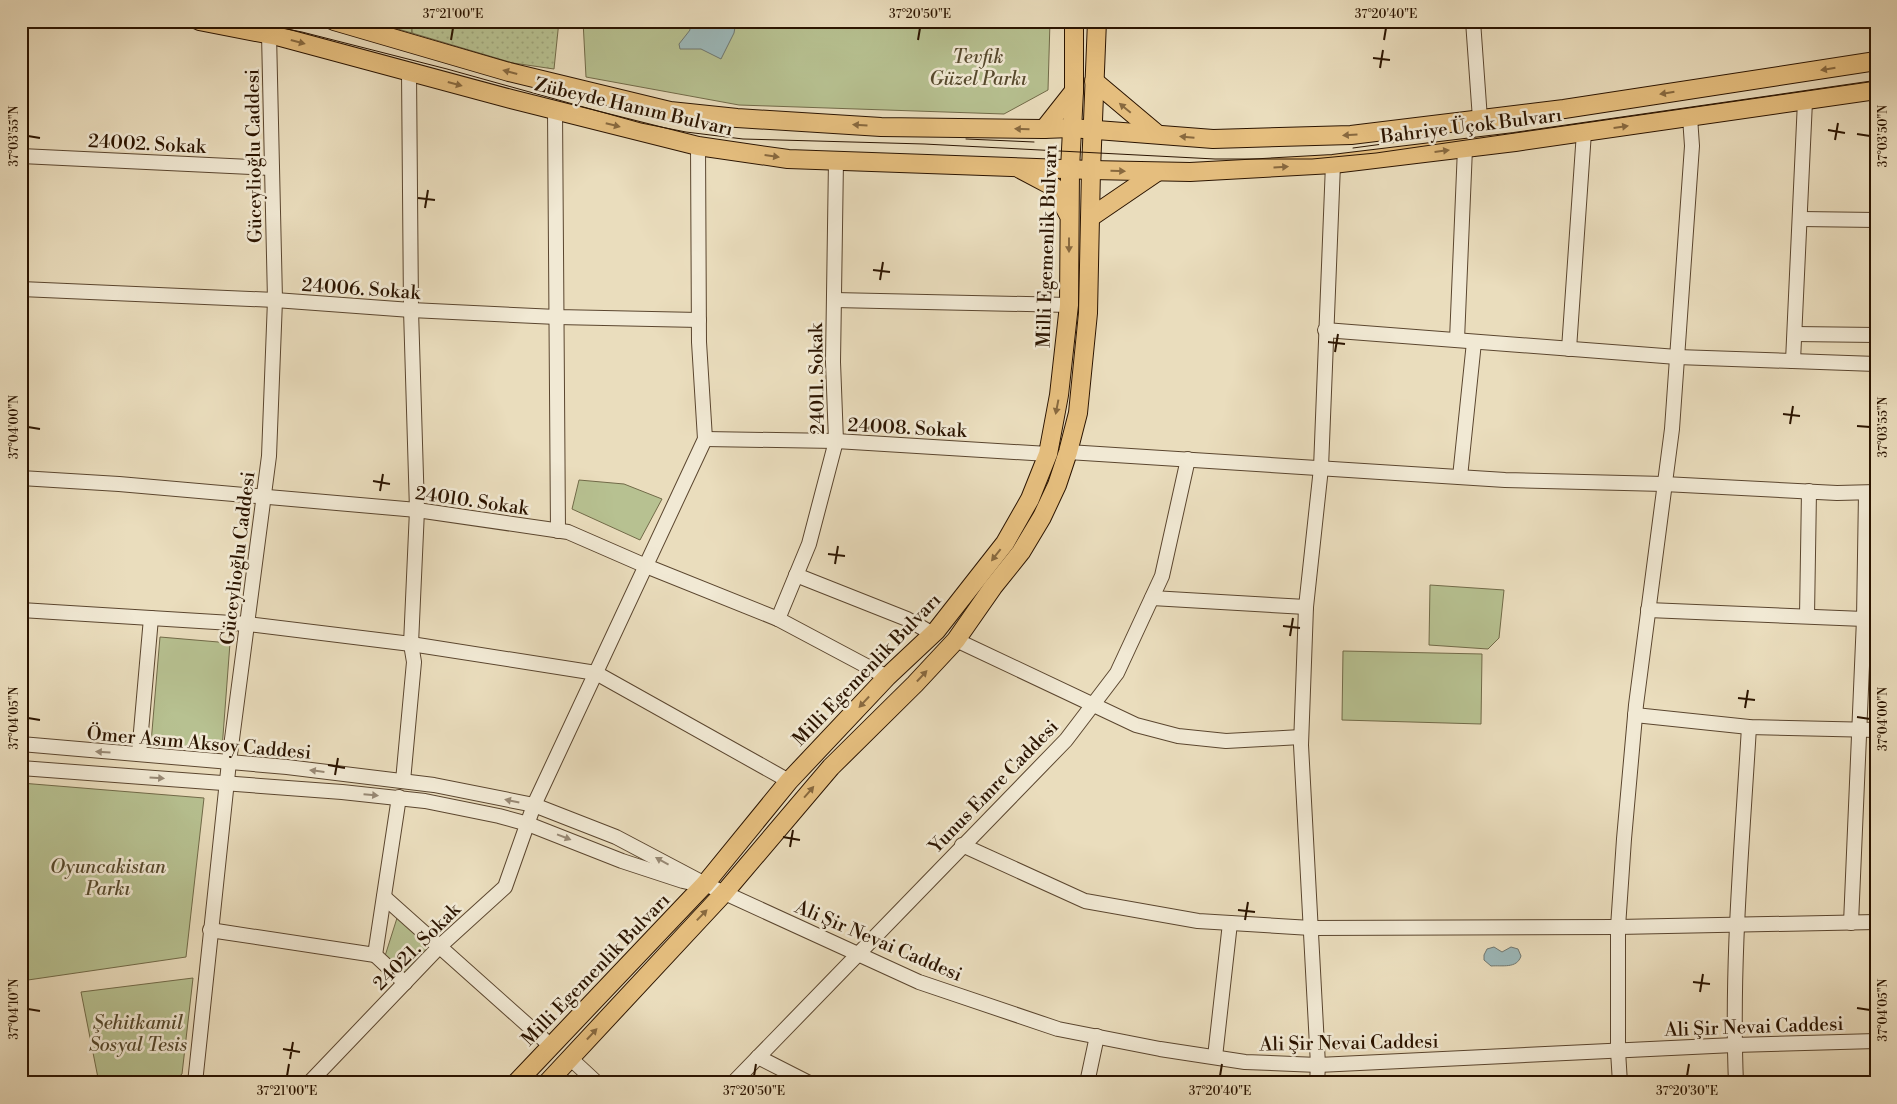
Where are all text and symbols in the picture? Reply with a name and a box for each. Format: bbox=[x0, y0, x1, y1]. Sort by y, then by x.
text: 37°21'00"E bbox=[423, 7, 483, 22]
text: 37°20'50"E bbox=[889, 7, 951, 22]
text: 37°20'40"E bbox=[1355, 7, 1417, 22]
one-way arrow bbox=[291, 38, 306, 46]
park label: Tevfik Güzel Parkı bbox=[929, 45, 1027, 91]
one-way arrow bbox=[1819, 65, 1835, 73]
one-way arrow bbox=[503, 68, 518, 76]
street label: Güceylioğlu Caddesi bbox=[240, 69, 268, 243]
street label: Zübeyde Hanım Bulvarı bbox=[532, 72, 735, 142]
one-way arrow bbox=[448, 80, 463, 88]
one-way arrow bbox=[1659, 90, 1675, 98]
one-way arrow bbox=[1119, 102, 1132, 113]
street label: Bahriye Üçok Bulvarı bbox=[1378, 102, 1563, 149]
text: 37°03'55"N bbox=[7, 105, 22, 166]
text: 37°03'50"N bbox=[1876, 105, 1891, 167]
one-way arrow bbox=[605, 121, 620, 129]
one-way arrow bbox=[852, 121, 868, 129]
one-way arrow bbox=[1613, 123, 1629, 131]
one-way arrow bbox=[1014, 125, 1030, 133]
street label: 24002. Sokak bbox=[87, 129, 208, 159]
one-way arrow bbox=[1341, 131, 1357, 139]
one-way arrow bbox=[1179, 133, 1195, 141]
street label: Milli Egemenlik Bulvarı bbox=[1031, 144, 1063, 348]
one-way arrow bbox=[1435, 147, 1451, 155]
one-way arrow bbox=[764, 152, 780, 160]
one-way arrow bbox=[1273, 162, 1289, 170]
one-way arrow bbox=[1111, 167, 1127, 175]
one-way arrow bbox=[1065, 237, 1073, 253]
street label: 24006. Sokak bbox=[301, 273, 422, 305]
street label: 24011. Sokak bbox=[804, 322, 830, 435]
text: 37°04'00"N bbox=[7, 395, 22, 459]
text: 37°03'55"N bbox=[1876, 396, 1891, 457]
one-way arrow bbox=[1052, 399, 1060, 415]
street label: 24008. Sokak bbox=[847, 413, 968, 443]
street label: Güceylioğlu Caddesi bbox=[215, 470, 261, 646]
street label: 24010. Sokak bbox=[414, 481, 531, 521]
one-way arrow bbox=[990, 548, 1001, 561]
street label: Milli Egemenlik Bulvarı bbox=[787, 588, 946, 751]
one-way arrow bbox=[916, 670, 928, 682]
text: 37°04'05"N bbox=[7, 687, 22, 749]
text: 37°04'00"N bbox=[1876, 687, 1891, 751]
one-way arrow bbox=[858, 695, 870, 707]
street label: Yunus Emre Caddesi bbox=[923, 715, 1064, 859]
street label: Ömer Asım Aksoy Caddesi bbox=[86, 720, 312, 765]
one-way arrow bbox=[95, 748, 111, 756]
one-way arrow bbox=[309, 767, 325, 775]
one-way arrow bbox=[149, 774, 165, 782]
one-way arrow bbox=[803, 787, 815, 799]
one-way arrow bbox=[364, 791, 380, 799]
one-way arrow bbox=[505, 797, 520, 805]
one-way arrow bbox=[556, 834, 571, 841]
park label: Oyuncakistan Parkı bbox=[50, 855, 166, 901]
one-way arrow bbox=[655, 857, 670, 865]
street label: Milli Egemenlik Bulvarı bbox=[516, 888, 675, 1051]
street label: Ali Şir Nevai Caddesi bbox=[791, 894, 966, 987]
street label: 24021. Sokak bbox=[368, 897, 466, 995]
one-way arrow bbox=[696, 909, 708, 921]
text: 37°04'10"N bbox=[7, 978, 22, 1040]
text: 37°04'05"N bbox=[1876, 979, 1891, 1041]
park label: Şehitkamil Sosyal Tesis bbox=[89, 1011, 187, 1057]
street label: Ali Şir Nevai Caddesi bbox=[1663, 1012, 1844, 1042]
one-way arrow bbox=[586, 1028, 598, 1040]
street label: Ali Şir Nevai Caddesi bbox=[1258, 1029, 1439, 1057]
text: 37°21'00"E bbox=[257, 1084, 317, 1099]
text: 37°20'50"E bbox=[723, 1084, 785, 1099]
text: 37°20'40"E bbox=[1189, 1084, 1251, 1099]
text: 37°20'30"E bbox=[1656, 1084, 1718, 1099]

